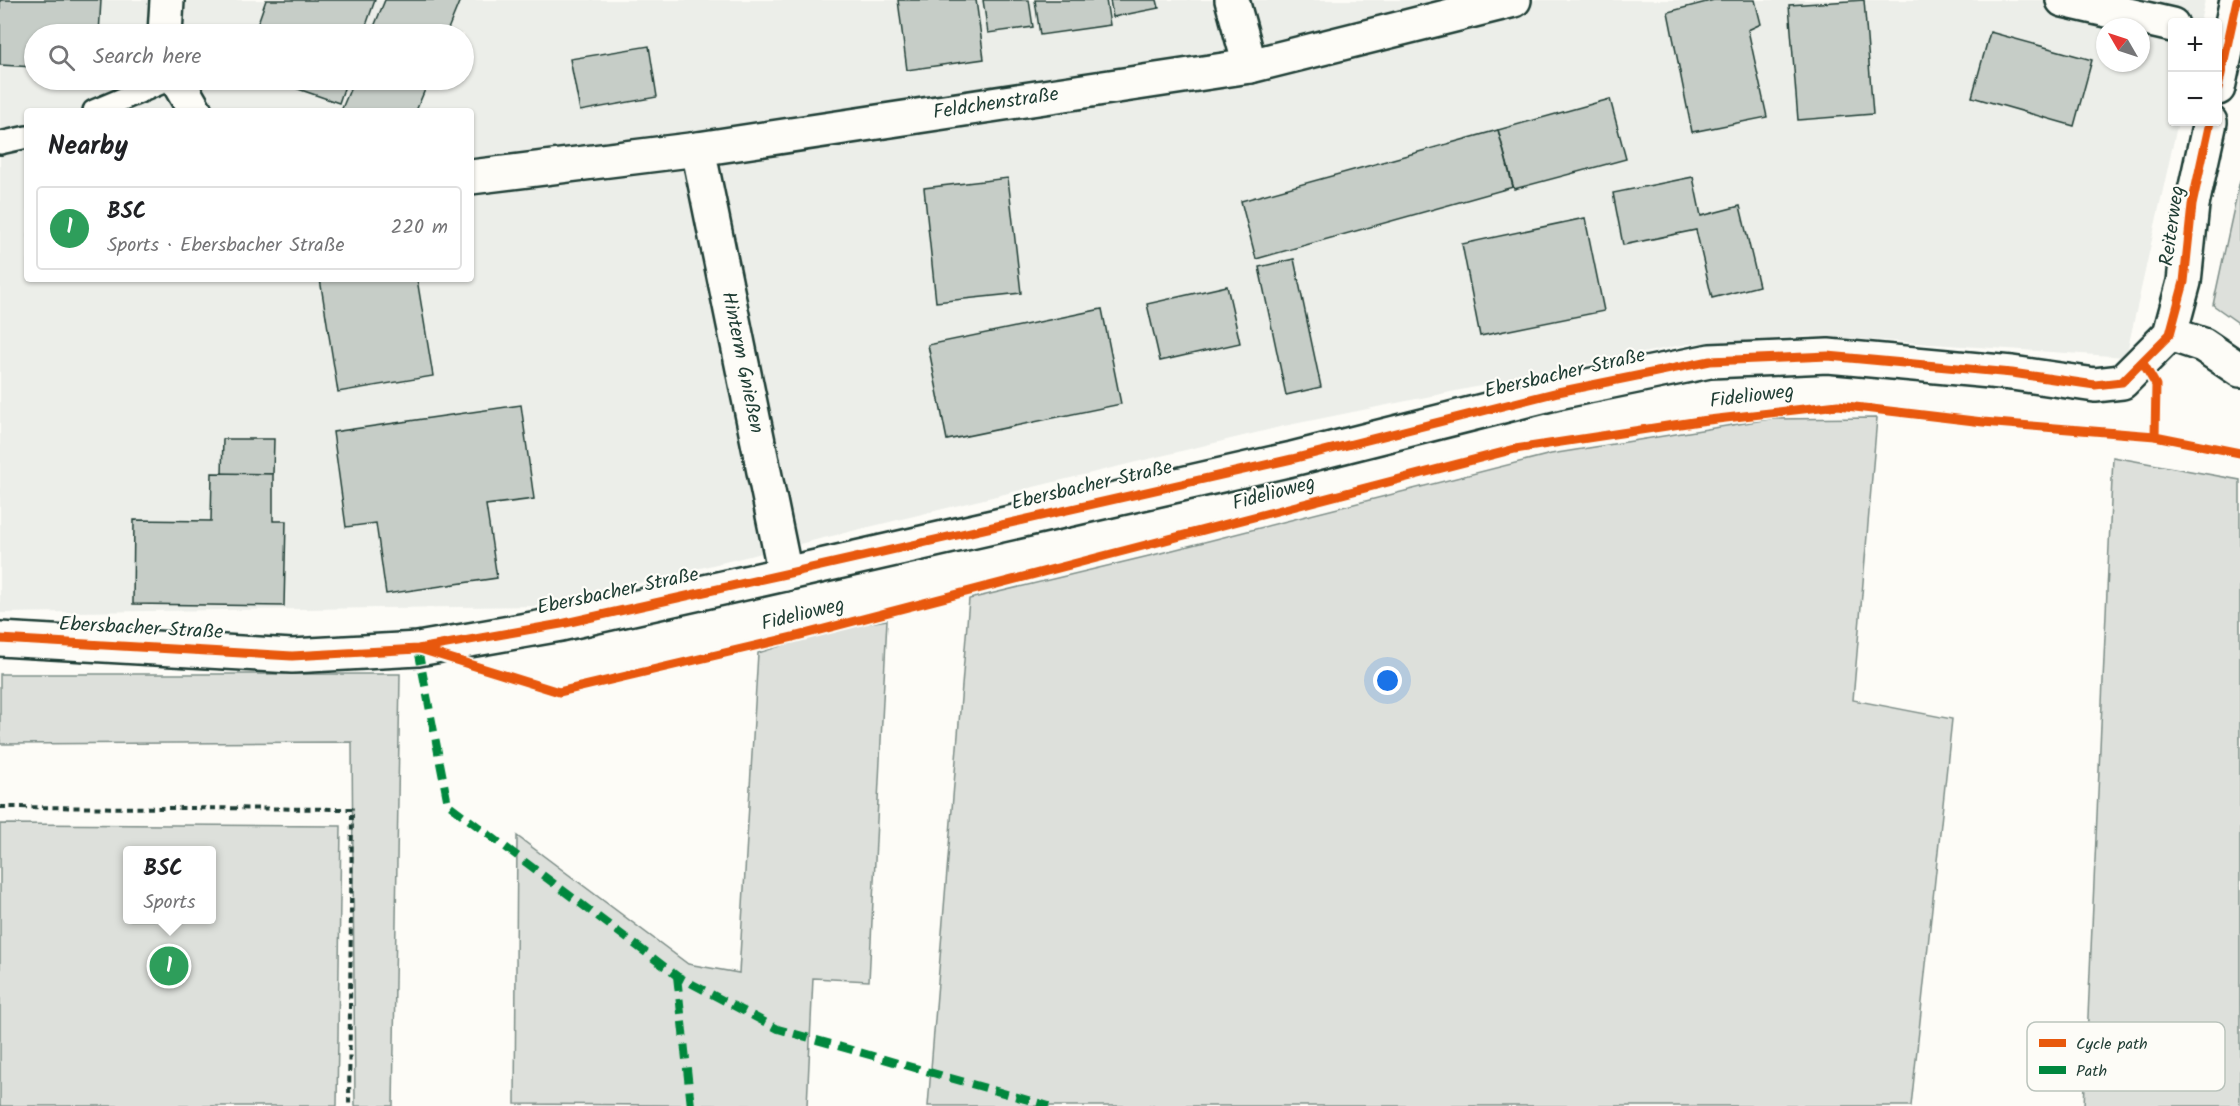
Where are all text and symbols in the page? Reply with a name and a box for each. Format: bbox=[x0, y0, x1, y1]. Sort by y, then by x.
north arrow bbox=[2096, 18, 2150, 72]
map controls bbox=[2168, 18, 2222, 126]
button: + bbox=[2168, 18, 2222, 72]
search box bbox=[24, 24, 474, 90]
text: Search here bbox=[93, 40, 201, 75]
icon: search bbox=[45, 41, 78, 74]
button: − bbox=[2168, 72, 2222, 126]
street label: Feldchenstraße bbox=[931, 79, 1061, 129]
text: Nearby bbox=[48, 126, 128, 168]
street label: Reiterweg bbox=[2152, 184, 2194, 268]
text: BSC bbox=[107, 195, 146, 230]
text: 1 bbox=[66, 212, 73, 244]
text: 220 m bbox=[391, 212, 448, 244]
text: Sports · Ebersbacher Straße bbox=[107, 230, 344, 262]
street label: Hinterm Gnießen bbox=[712, 289, 772, 436]
street label: Ebersbacher Straße bbox=[1481, 340, 1649, 408]
street label: Fidelioweg bbox=[1708, 376, 1796, 418]
street label: Ebersbacher Straße bbox=[1008, 452, 1176, 520]
street label: Fidelioweg bbox=[1229, 468, 1319, 520]
street label: Ebersbacher Straße bbox=[534, 559, 702, 625]
street label: Fidelioweg bbox=[758, 589, 848, 641]
street label: Ebersbacher Straße bbox=[58, 609, 224, 649]
your location bbox=[1373, 666, 1402, 695]
popup bbox=[123, 846, 216, 924]
text: BSC bbox=[143, 852, 183, 887]
text: Sports bbox=[143, 887, 196, 919]
pin: 1 bbox=[150, 944, 188, 988]
legend bbox=[2027, 1022, 2225, 1091]
text: Cycle path bbox=[2076, 1032, 2148, 1057]
text: Path bbox=[2076, 1059, 2107, 1084]

